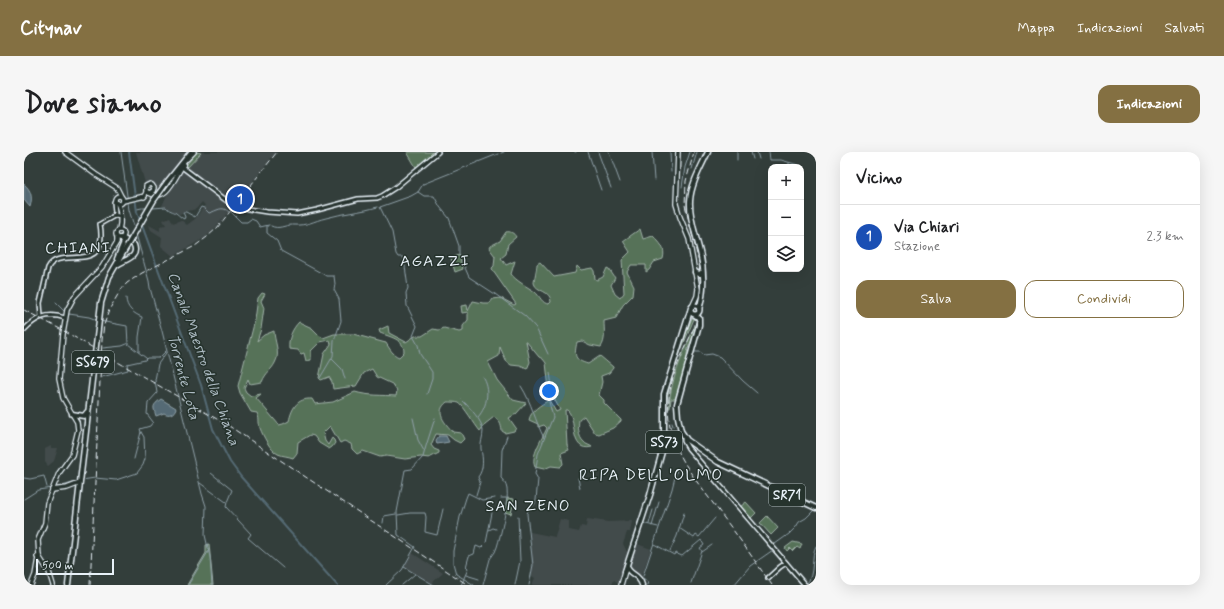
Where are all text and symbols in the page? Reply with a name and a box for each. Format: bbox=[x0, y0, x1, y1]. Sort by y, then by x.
text: Citynav bbox=[20, 16, 82, 41]
text: Mappa bbox=[1017, 19, 1055, 37]
text: Indicazioni bbox=[1077, 19, 1142, 37]
text: Salvati bbox=[1164, 19, 1204, 37]
button: Indicazioni bbox=[1098, 85, 1200, 123]
text: Dove siamo bbox=[24, 86, 162, 123]
map controls bbox=[768, 164, 804, 272]
button: + bbox=[768, 164, 804, 200]
text: Vicino bbox=[856, 167, 902, 189]
pin: 1 bbox=[227, 184, 253, 214]
button: − bbox=[768, 200, 804, 236]
text: Via Chiari bbox=[894, 218, 959, 238]
text: 1 bbox=[866, 228, 872, 245]
text: 2.3 km bbox=[1147, 228, 1184, 245]
button: layers bbox=[768, 236, 804, 272]
district label: CHIANI bbox=[45, 238, 111, 259]
text: Stazione bbox=[894, 238, 940, 255]
district label: AGAZZI bbox=[400, 251, 470, 272]
water label: Canale Maestro della Chiana bbox=[162, 270, 244, 449]
button: Salva bbox=[856, 280, 1016, 318]
button: Condividi bbox=[1024, 280, 1184, 318]
water label: Torrente Lota bbox=[162, 332, 204, 423]
road number: SS679 bbox=[72, 351, 114, 373]
your location bbox=[539, 381, 559, 401]
road number: SS73 bbox=[646, 431, 682, 453]
district label: RIPA DELL'OLMO bbox=[579, 465, 723, 486]
road number: SR71 bbox=[769, 484, 805, 506]
district label: SAN ZENO bbox=[485, 496, 571, 517]
scale bar bbox=[36, 557, 114, 576]
text: 500 m bbox=[42, 559, 73, 573]

